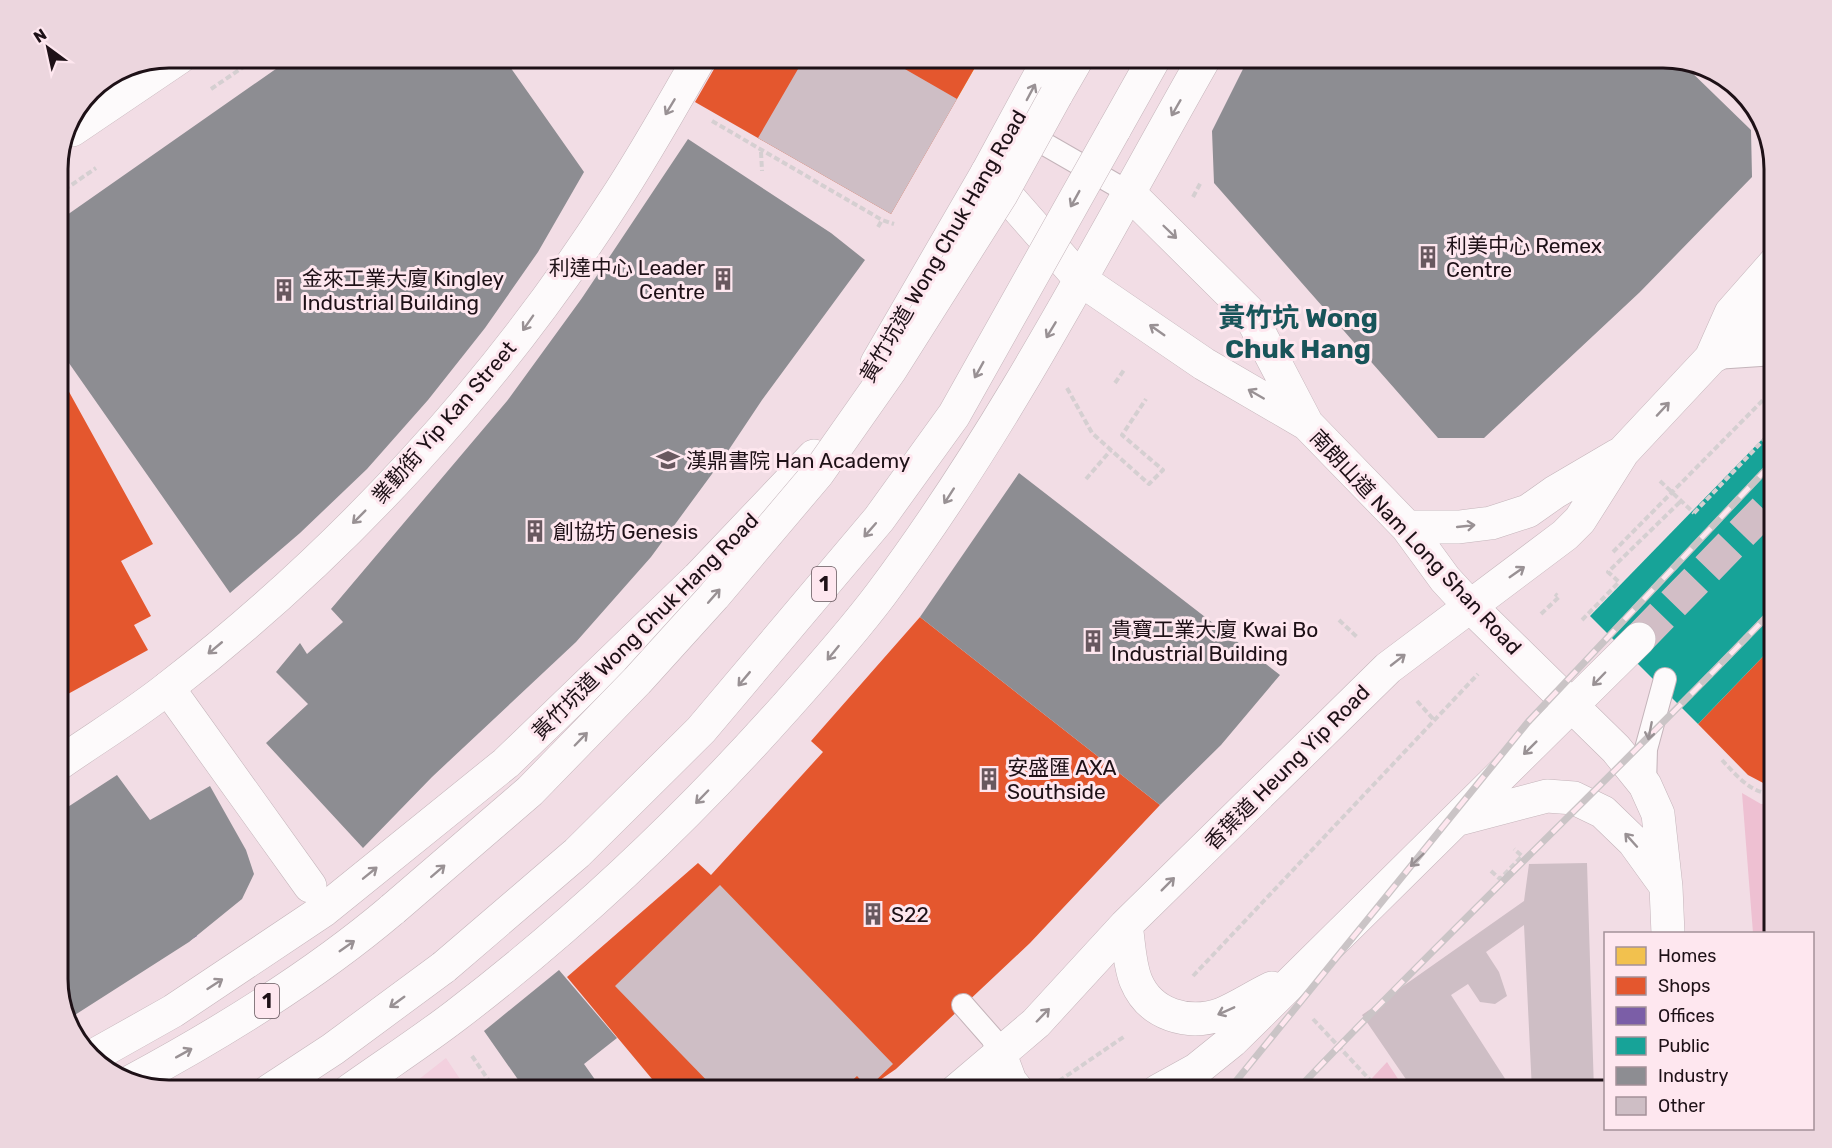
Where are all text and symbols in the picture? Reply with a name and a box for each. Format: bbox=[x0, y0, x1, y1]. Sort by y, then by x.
north arrow bbox=[18, 18, 78, 78]
text: N bbox=[30, 25, 50, 47]
one-way arrow bbox=[1026, 83, 1037, 101]
one-way arrow bbox=[664, 98, 676, 115]
one-way arrow bbox=[1170, 99, 1182, 116]
street label: 黃竹坑道 Wong Chuk Hang Road bbox=[855, 106, 1031, 386]
one-way arrow bbox=[1069, 190, 1080, 208]
one-way arrow bbox=[1163, 225, 1178, 240]
place label: 利美中心 Remex Centre bbox=[1446, 233, 1602, 282]
building icon: 利美中心 Remex Centre bbox=[1415, 244, 1441, 270]
place label: 利達中心 Leader Centre bbox=[549, 255, 705, 304]
place label: 金來工業大廈 Kingley Industrial Building bbox=[302, 266, 505, 315]
building icon: 利達中心 Leader Centre bbox=[710, 266, 736, 292]
building icon: 金來工業大廈 Kingley Industrial Building bbox=[271, 277, 297, 303]
district label: 黃竹坑 Wong Chuk Hang bbox=[1218, 302, 1378, 365]
one-way arrow bbox=[522, 314, 535, 330]
one-way arrow bbox=[1044, 321, 1056, 338]
one-way arrow bbox=[1149, 324, 1165, 336]
street label: 業勤街 Yip Kan Street bbox=[367, 336, 521, 508]
one-way arrow bbox=[973, 361, 985, 378]
one-way arrow bbox=[1248, 388, 1265, 400]
one-way arrow bbox=[1656, 402, 1670, 417]
street label: 南朗山道 Nam Long Shan Road bbox=[1305, 424, 1527, 660]
school or university icon: 漢鼎書院 Han Academy bbox=[655, 447, 681, 473]
place label: 漢鼎書院 Han Academy bbox=[686, 448, 911, 473]
one-way arrow bbox=[942, 487, 954, 504]
street label: 黃竹坑道 Wong Chuk Hang Road bbox=[527, 508, 763, 744]
one-way arrow bbox=[352, 509, 366, 524]
building icon: 創協坊 Genesis bbox=[522, 518, 548, 544]
place label: 創協坊 Genesis bbox=[553, 519, 698, 544]
one-way arrow bbox=[1455, 520, 1475, 531]
one-way arrow bbox=[863, 522, 877, 537]
one-way arrow bbox=[1508, 566, 1524, 578]
road number: 1 bbox=[812, 567, 836, 601]
one-way arrow bbox=[707, 589, 721, 604]
place label: 貴寶工業大廈 Kwai Bo Industrial Building bbox=[1111, 617, 1318, 666]
building icon: 貴寶工業大廈 Kwai Bo Industrial Building bbox=[1080, 628, 1106, 654]
one-way arrow bbox=[207, 642, 223, 655]
one-way arrow bbox=[826, 645, 840, 660]
one-way arrow bbox=[1389, 654, 1405, 667]
one-way arrow bbox=[737, 671, 750, 687]
one-way arrow bbox=[1591, 671, 1606, 686]
street label: 香葉道 Heung Yip Road bbox=[1199, 679, 1375, 855]
one-way arrow bbox=[1644, 721, 1655, 740]
one-way arrow bbox=[574, 731, 588, 746]
one-way arrow bbox=[1523, 740, 1537, 755]
place label: 安盛匯 AXA Southside bbox=[1007, 755, 1117, 804]
building icon: 安盛匯 AXA Southside bbox=[976, 766, 1002, 792]
one-way arrow bbox=[695, 789, 709, 804]
one-way arrow bbox=[1624, 833, 1638, 848]
one-way arrow bbox=[1409, 852, 1424, 867]
one-way arrow bbox=[430, 864, 445, 878]
one-way arrow bbox=[362, 867, 378, 880]
one-way arrow bbox=[1160, 877, 1175, 892]
building icon: S22 bbox=[860, 901, 886, 927]
place label: S22 bbox=[891, 902, 929, 927]
legend bbox=[1604, 932, 1814, 1130]
one-way arrow bbox=[338, 940, 354, 952]
text: Homes bbox=[1658, 945, 1716, 967]
text: Shops bbox=[1658, 975, 1710, 997]
one-way arrow bbox=[207, 977, 224, 990]
road number: 1 bbox=[255, 984, 279, 1018]
one-way arrow bbox=[389, 996, 405, 1008]
one-way arrow bbox=[1218, 1005, 1236, 1017]
text: Offices bbox=[1658, 1005, 1715, 1027]
one-way arrow bbox=[1036, 1007, 1051, 1022]
text: Public bbox=[1658, 1035, 1710, 1057]
one-way arrow bbox=[175, 1047, 192, 1059]
text: Industry bbox=[1658, 1065, 1728, 1087]
text: Other bbox=[1658, 1095, 1705, 1117]

